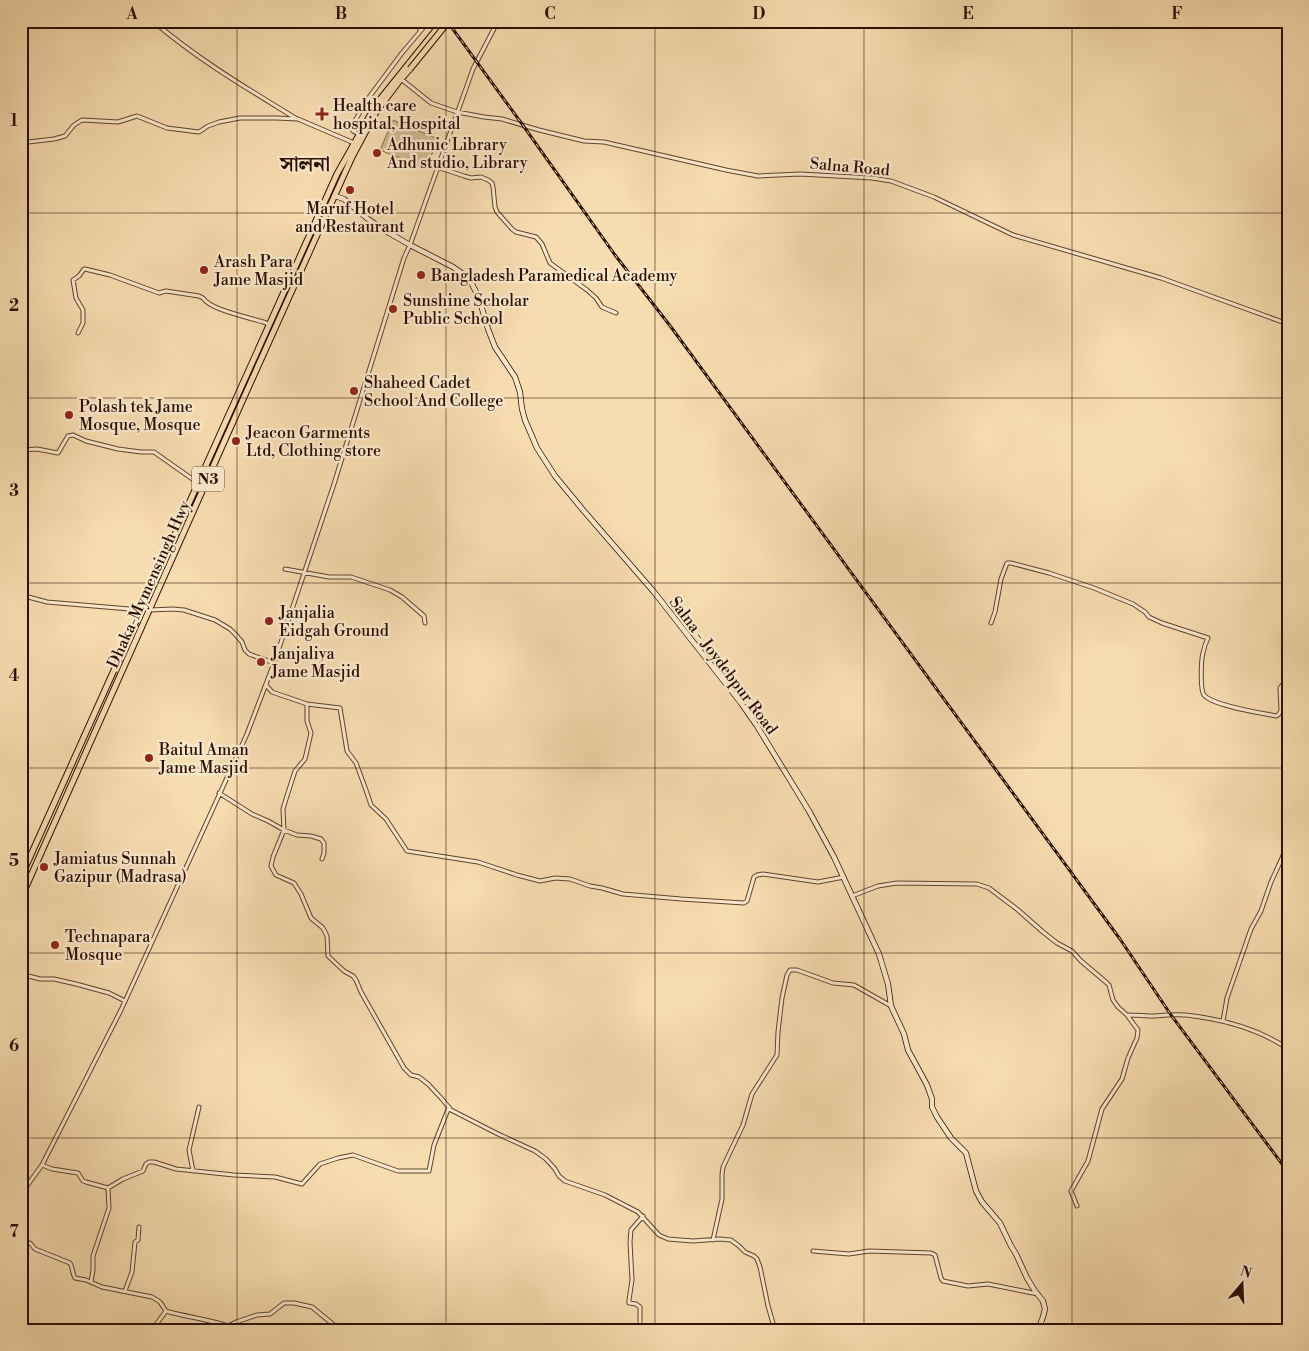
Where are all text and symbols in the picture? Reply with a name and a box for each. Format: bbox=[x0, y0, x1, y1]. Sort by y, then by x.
text: A bbox=[125, 4, 138, 24]
text: B bbox=[335, 4, 347, 24]
text: C bbox=[544, 4, 556, 24]
text: D bbox=[753, 4, 766, 24]
text: E bbox=[962, 4, 974, 24]
text: F bbox=[1171, 4, 1183, 24]
place label: Health care hospital, Hospital bbox=[333, 96, 461, 134]
marker: Health care hospital, Hospital bbox=[315, 107, 329, 121]
text: 1 bbox=[10, 111, 18, 131]
place label: Adhunic Library And studio, Library bbox=[386, 135, 528, 173]
marker: Adhunic Library And studio, Library bbox=[371, 147, 383, 159]
district label: সালনা bbox=[279, 152, 330, 178]
street label: Salna Road bbox=[809, 154, 891, 180]
marker: Maruf Hotel and Restaurant bbox=[344, 184, 356, 196]
place label: Maruf Hotel and Restaurant bbox=[295, 199, 405, 237]
place label: Arash Para Jame Masjid bbox=[213, 252, 303, 290]
marker: Arash Para Jame Masjid bbox=[198, 264, 210, 276]
place label: Bangladesh Paramedical Academy bbox=[430, 266, 678, 286]
marker: Bangladesh Paramedical Academy bbox=[415, 269, 427, 281]
place label: Sunshine Scholar Public School bbox=[403, 291, 529, 329]
text: 2 bbox=[9, 296, 19, 316]
marker: Sunshine Scholar Public School bbox=[387, 303, 399, 315]
place label: Shaheed Cadet School And College bbox=[364, 373, 503, 411]
marker: Shaheed Cadet School And College bbox=[348, 385, 360, 397]
place label: Polash tek Jame Mosque, Mosque bbox=[79, 397, 200, 435]
marker: Polash tek Jame Mosque, Mosque bbox=[63, 409, 75, 421]
place label: Jeacon Garments Ltd, Clothing store bbox=[245, 423, 381, 461]
marker: Jeacon Garments Ltd, Clothing store bbox=[230, 435, 242, 447]
road number: N3 bbox=[192, 466, 224, 492]
text: 3 bbox=[9, 481, 19, 501]
street label: Dhaka-Mymensingh Hwy bbox=[103, 497, 195, 671]
street label: Salna - Joydebpur Road bbox=[665, 593, 782, 739]
place label: Janjalia Eidgah Ground bbox=[278, 603, 389, 641]
marker: Janjalia Eidgah Ground bbox=[263, 615, 275, 627]
place label: Janjaliya Jame Masjid bbox=[270, 644, 360, 682]
marker: Janjaliya Jame Masjid bbox=[255, 656, 267, 668]
text: 4 bbox=[9, 666, 20, 686]
place label: Baitul Aman Jame Masjid bbox=[158, 740, 249, 778]
marker: Baitul Aman Jame Masjid bbox=[143, 752, 155, 764]
place label: Jamiatus Sunnah Gazipur (Madrasa) bbox=[53, 849, 187, 887]
text: 5 bbox=[9, 851, 19, 871]
marker: Jamiatus Sunnah Gazipur (Madrasa) bbox=[38, 861, 50, 873]
place label: Technapara Mosque bbox=[65, 927, 151, 965]
marker: Technapara Mosque bbox=[49, 939, 61, 951]
text: 6 bbox=[9, 1036, 19, 1056]
text: 7 bbox=[9, 1222, 19, 1242]
north arrow bbox=[1216, 1258, 1266, 1308]
text: N bbox=[1238, 1262, 1254, 1283]

